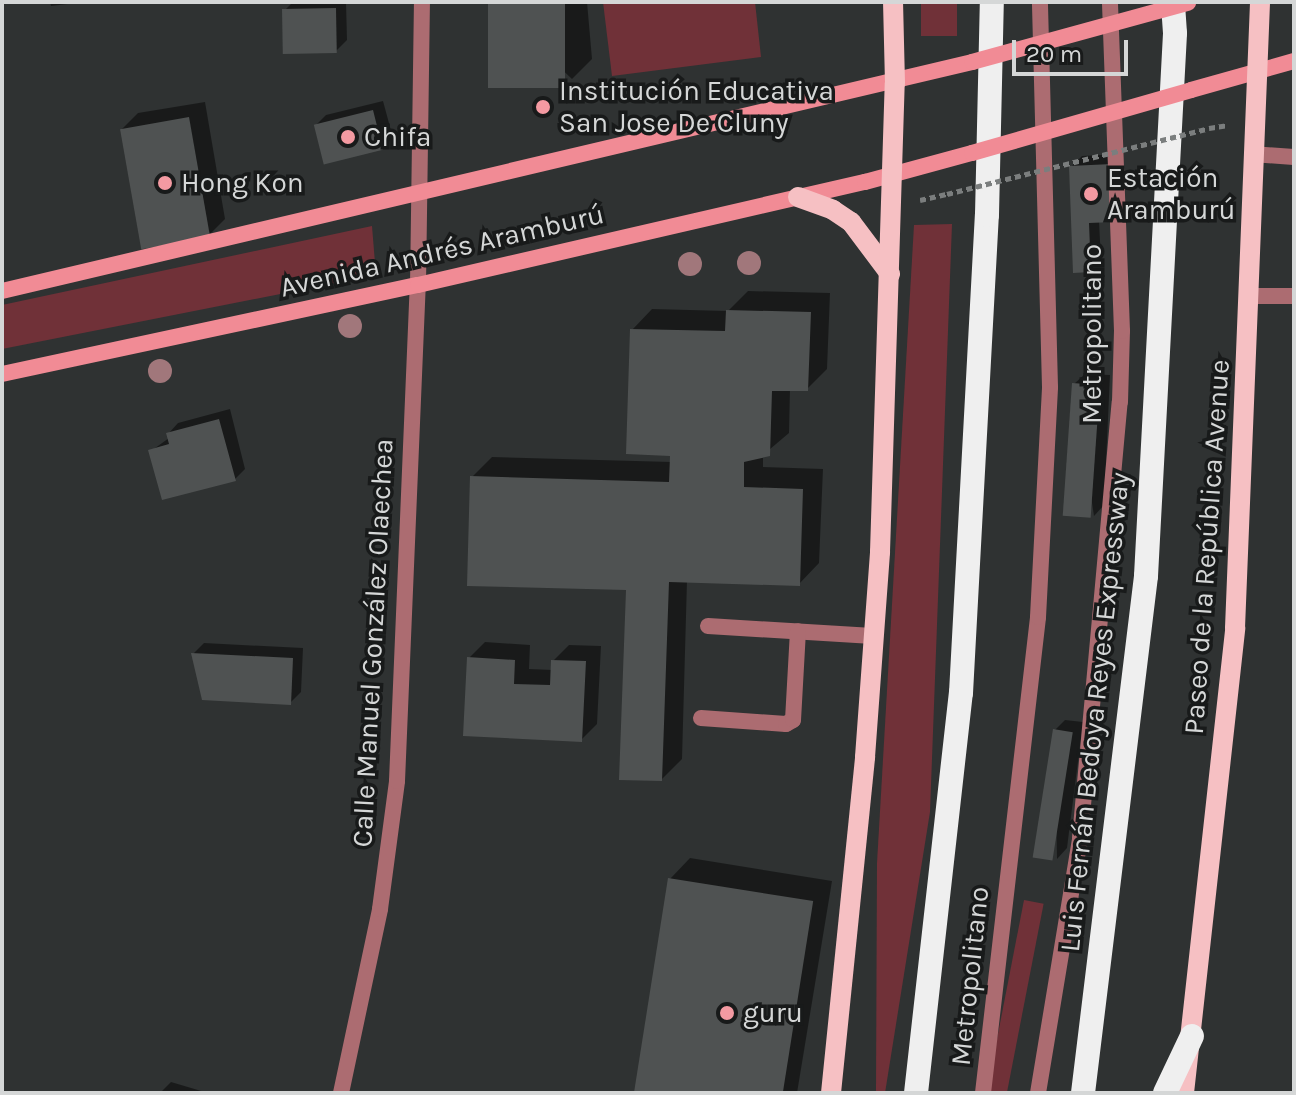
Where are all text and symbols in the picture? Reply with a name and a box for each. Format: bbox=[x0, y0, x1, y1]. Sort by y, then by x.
scale bar bbox=[1016, 24, 1132, 74]
text: 20 m bbox=[1026, 40, 1082, 68]
place label: Institución Educativa San Jose De Cluny bbox=[559, 74, 834, 140]
marker: Institución Educativa San Jose De Cluny bbox=[534, 98, 552, 116]
place label: Chifa bbox=[364, 120, 431, 154]
marker: Chifa bbox=[339, 128, 357, 146]
place label: Estación Aramburú bbox=[1107, 161, 1235, 227]
place label: Hong Kon bbox=[181, 166, 304, 200]
marker: Hong Kon bbox=[156, 174, 174, 192]
marker: Estación Aramburú bbox=[1082, 185, 1100, 203]
street label: Avenida Andrés Aramburú bbox=[277, 197, 607, 305]
street label: Metropolitano bbox=[1075, 244, 1109, 424]
street label: Paseo de la República Avenue bbox=[1177, 358, 1237, 736]
street label: Calle Manuel González Olaechea bbox=[346, 438, 400, 848]
street label: Luis Fernán Bedoya Reyes Expressway bbox=[1053, 470, 1137, 954]
street label: Metropolitano bbox=[944, 885, 996, 1067]
place label: guru bbox=[743, 996, 803, 1030]
marker: guru bbox=[718, 1004, 736, 1022]

